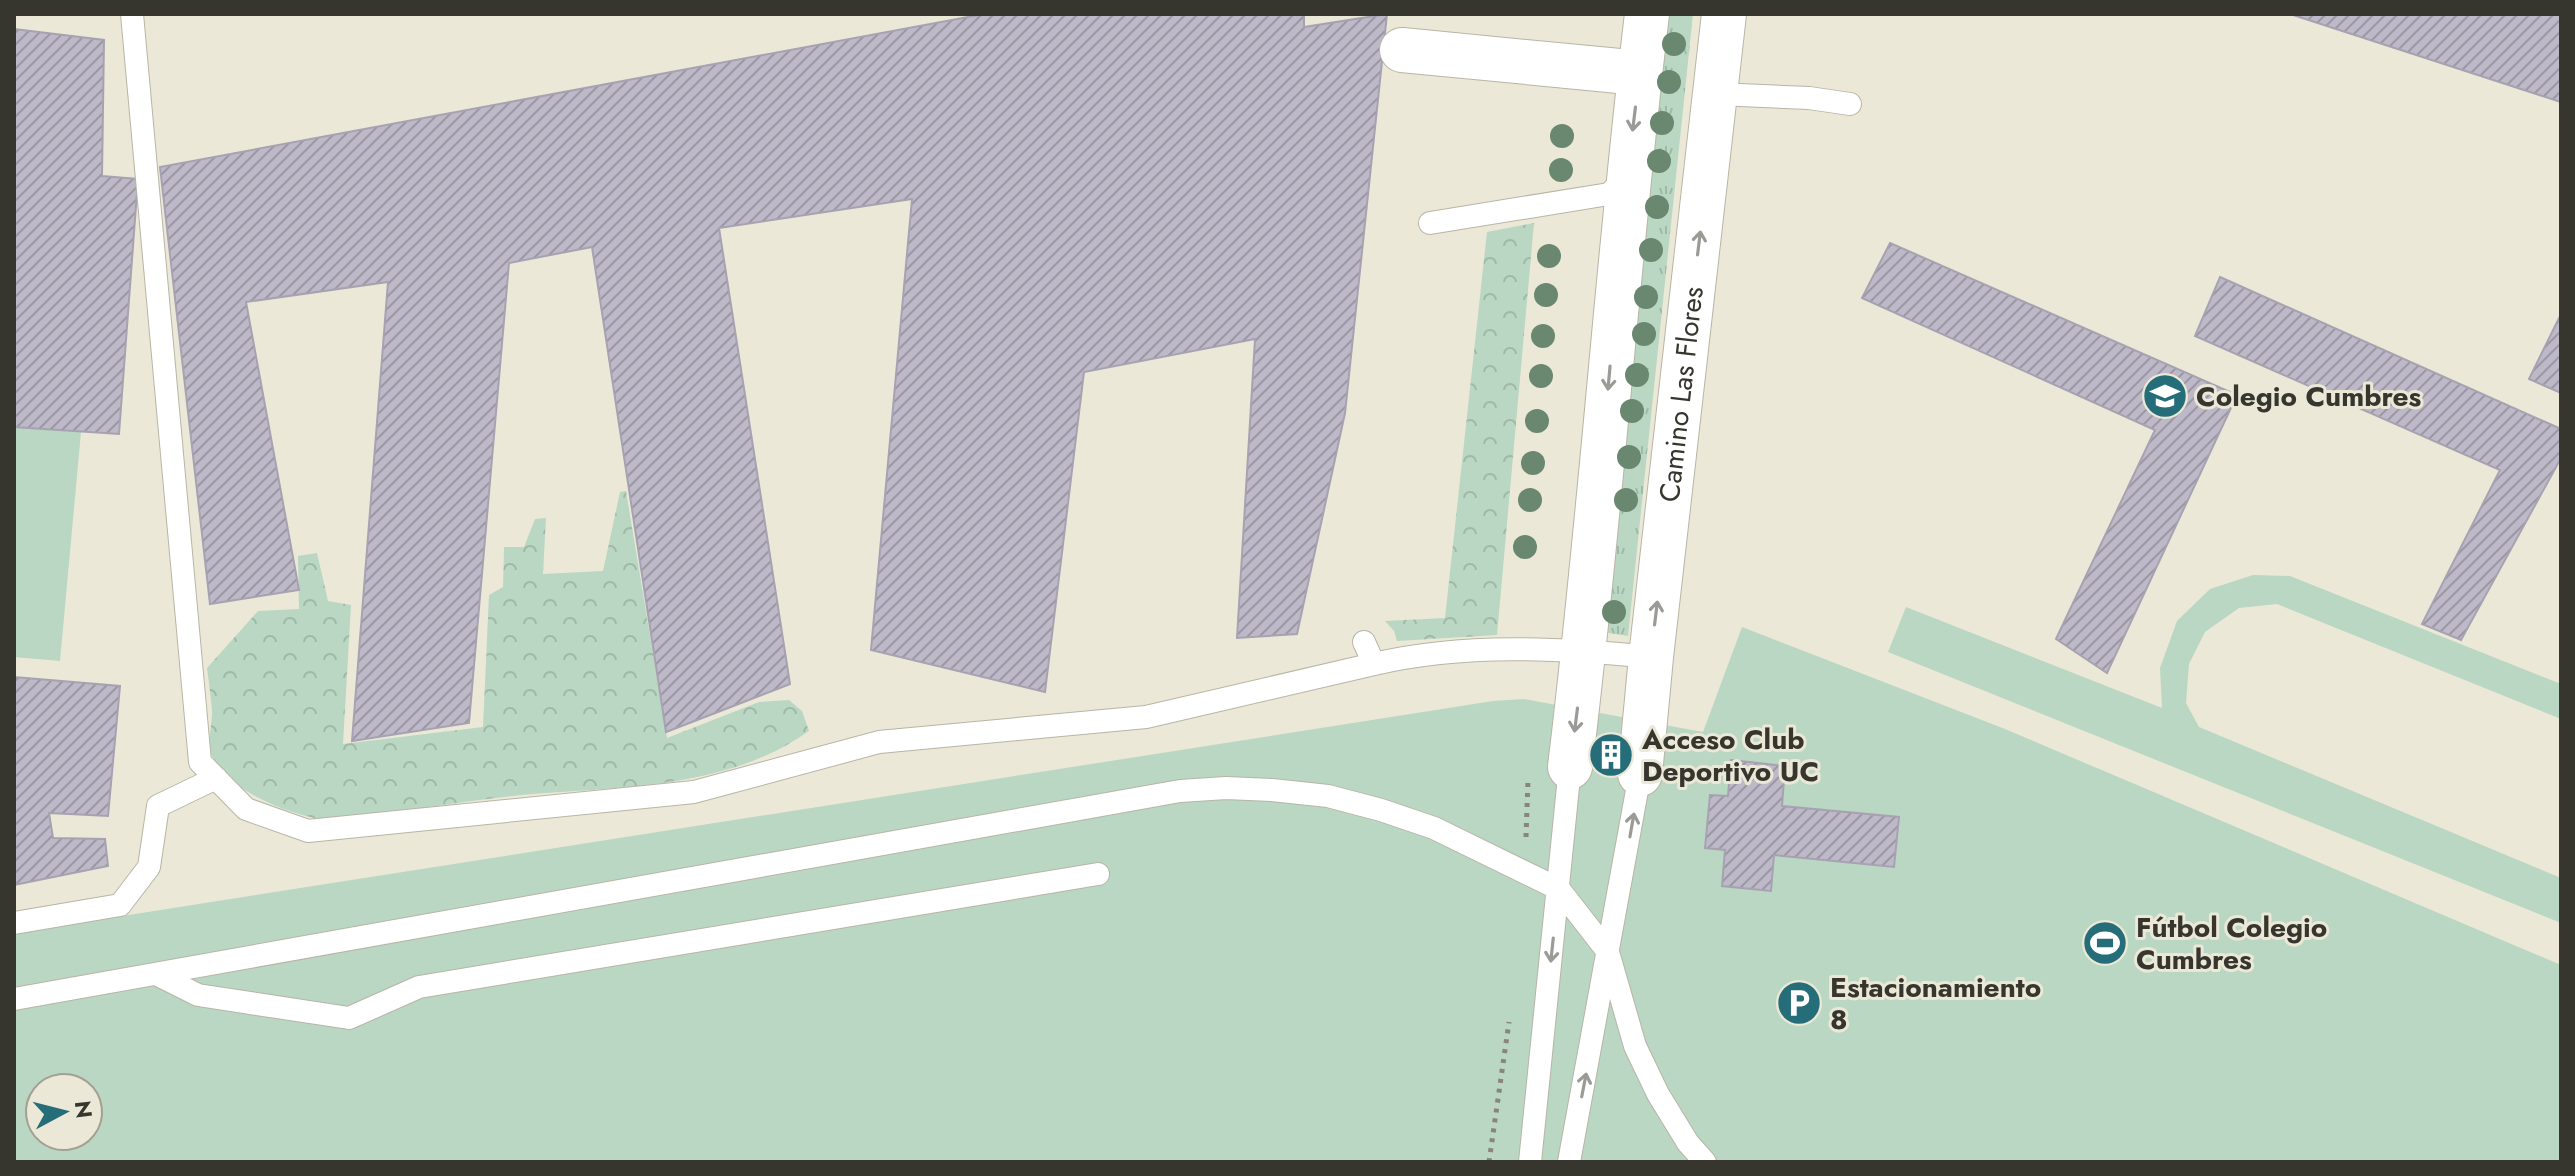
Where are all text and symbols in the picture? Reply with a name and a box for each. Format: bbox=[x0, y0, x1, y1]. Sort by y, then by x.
one-way arrow bbox=[1627, 105, 1642, 132]
one-way arrow bbox=[1692, 230, 1707, 257]
street label: Camino Las Flores bbox=[1649, 284, 1714, 504]
one-way arrow bbox=[1601, 364, 1616, 391]
school or university icon: Colegio Cumbres bbox=[2141, 372, 2189, 420]
place label: Colegio Cumbres bbox=[2196, 376, 2422, 417]
one-way arrow bbox=[1649, 600, 1664, 627]
one-way arrow bbox=[1568, 706, 1583, 733]
place label: Acceso Club Deportivo UC bbox=[1641, 719, 1819, 792]
building icon: Acceso Club Deportivo UC bbox=[1587, 731, 1635, 779]
one-way arrow bbox=[1625, 813, 1640, 838]
place label: Fútbol Colegio Cumbres bbox=[2136, 907, 2327, 980]
sports icon: Fútbol Colegio Cumbres bbox=[2081, 919, 2129, 967]
one-way arrow bbox=[1545, 936, 1560, 963]
place label: Estacionamiento 8 bbox=[1830, 967, 2041, 1040]
parking icon: Estacionamiento 8 bbox=[1775, 979, 1823, 1027]
north arrow bbox=[24, 1072, 104, 1152]
one-way arrow bbox=[1577, 1073, 1592, 1099]
text: N bbox=[67, 1099, 101, 1120]

